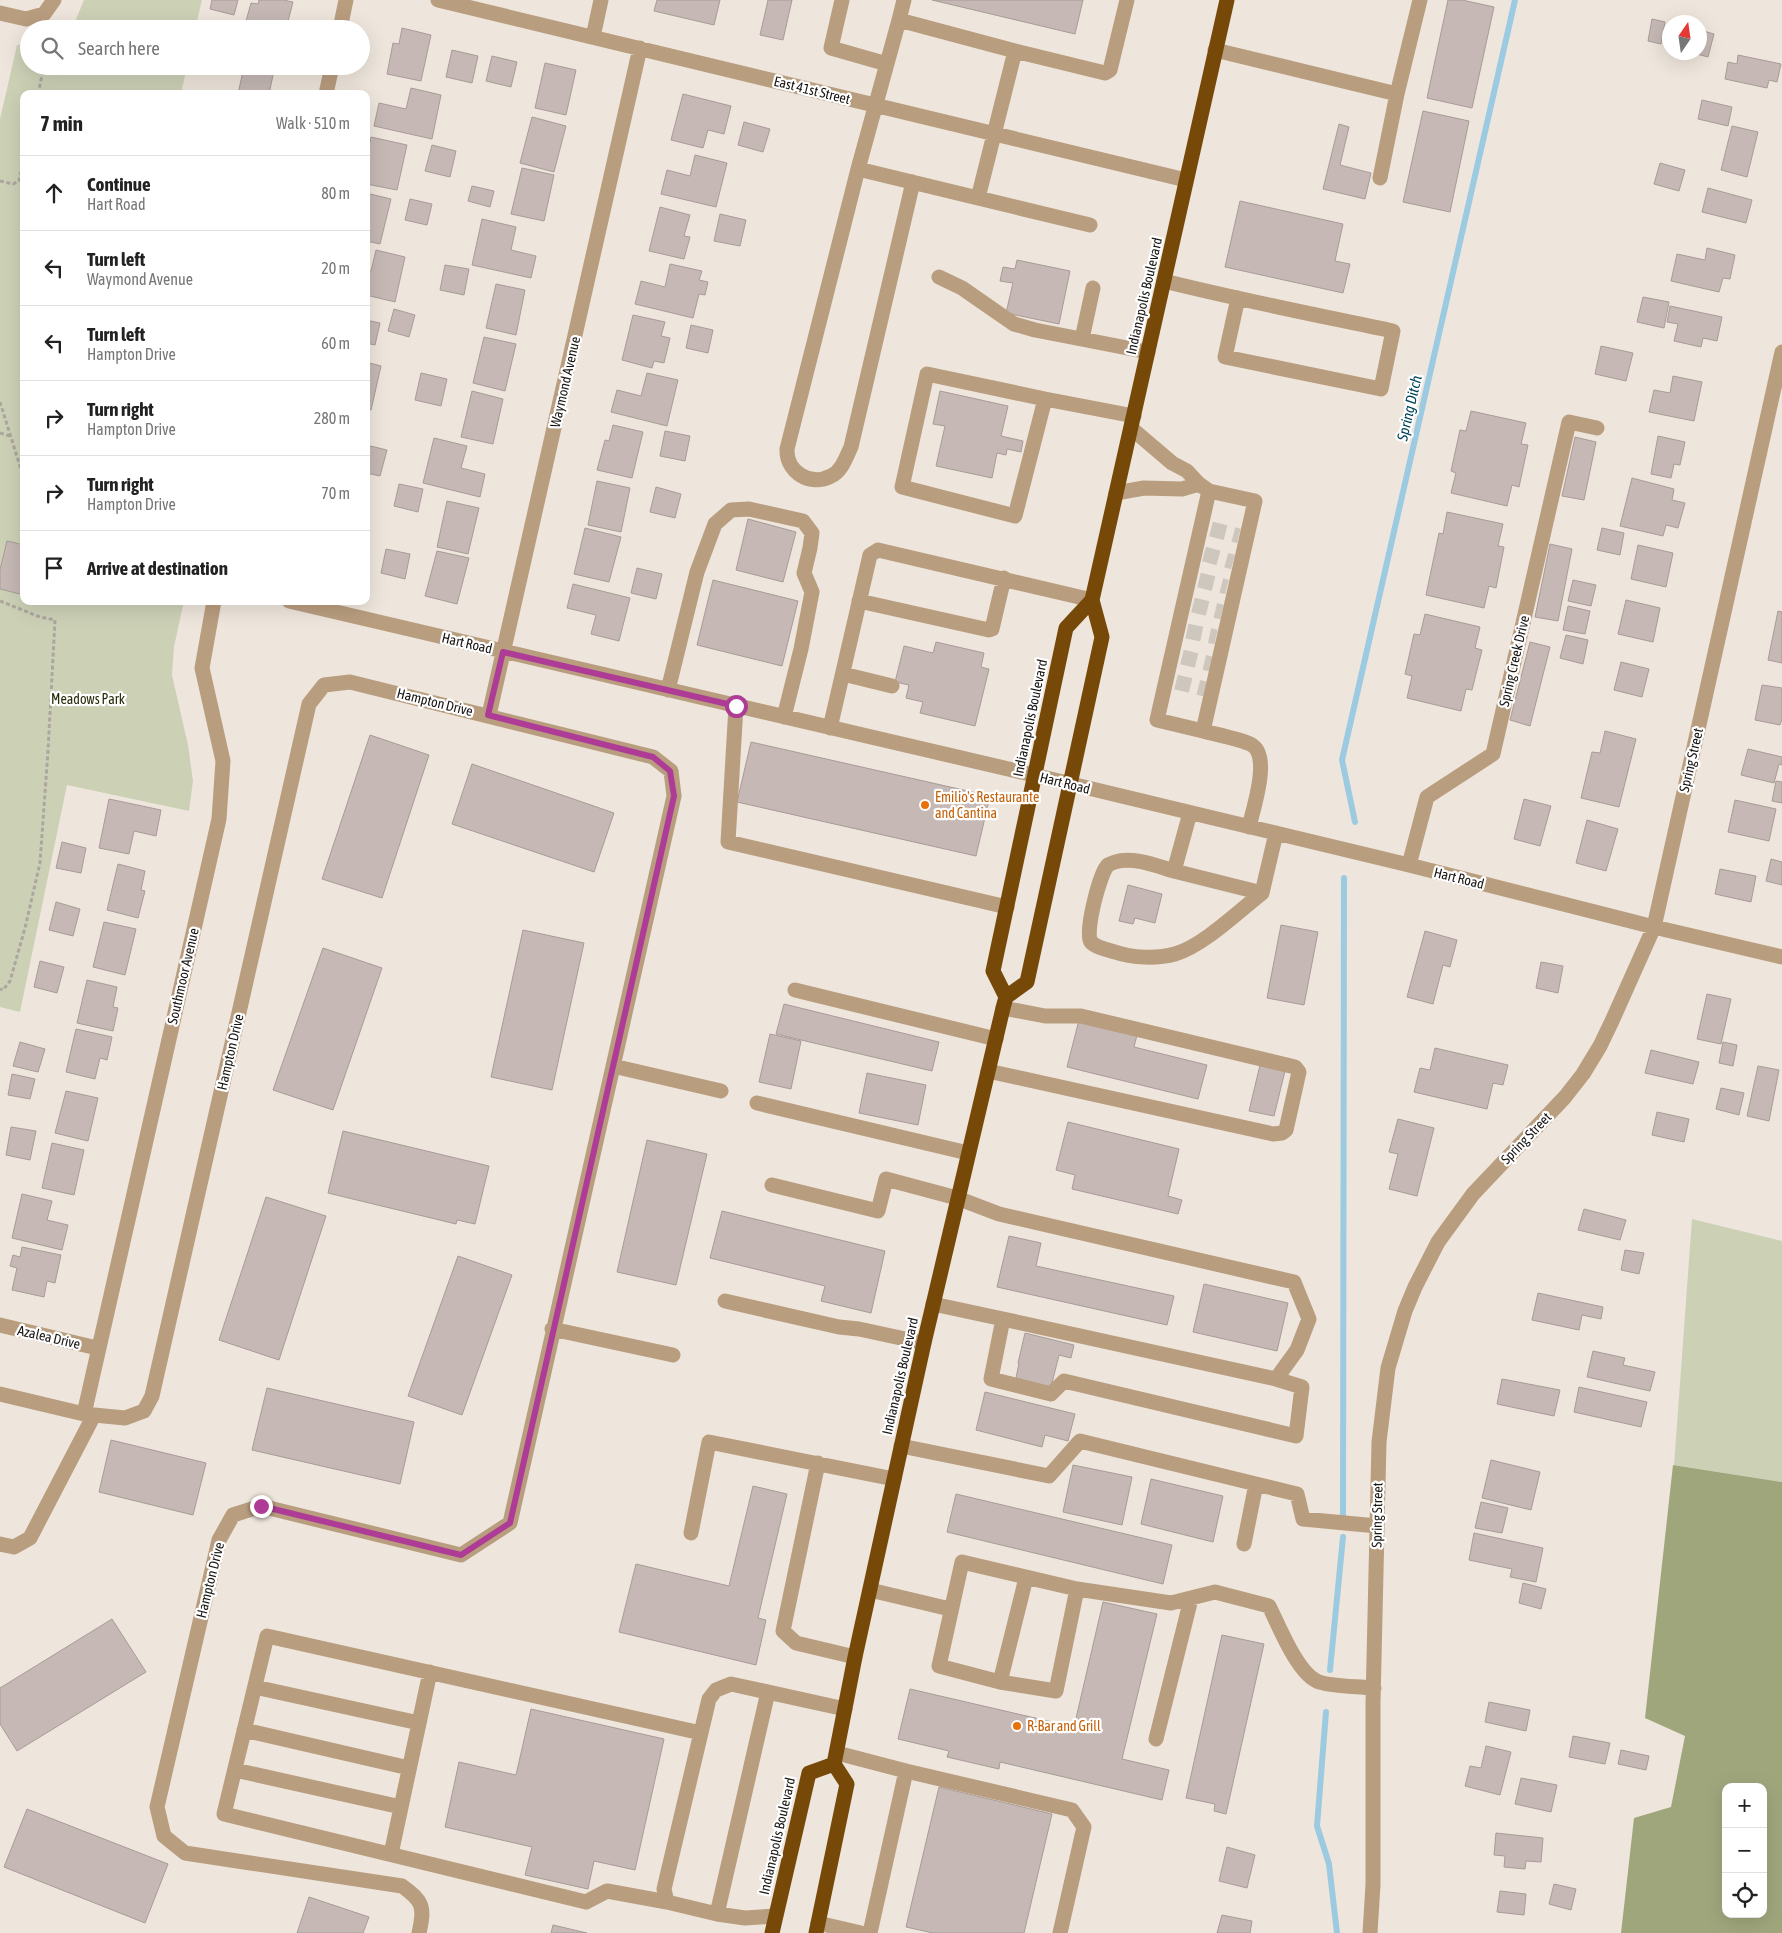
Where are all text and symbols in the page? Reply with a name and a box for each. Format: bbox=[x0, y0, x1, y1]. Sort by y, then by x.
north arrow bbox=[1662, 15, 1707, 60]
search box bbox=[20, 20, 370, 75]
icon: search bbox=[38, 34, 66, 62]
text: Search here bbox=[78, 37, 160, 59]
street label: East 41st Street bbox=[772, 73, 852, 107]
text: 7 min bbox=[40, 111, 83, 135]
text: Walk · 510 m bbox=[276, 114, 350, 132]
text: Continue bbox=[87, 173, 151, 195]
icon: ahead bbox=[40, 179, 68, 207]
text: 80 m bbox=[321, 184, 350, 202]
text: Hart Road bbox=[87, 195, 146, 213]
street label: Indianapolis Boulevard bbox=[1123, 236, 1165, 356]
text: Turn left bbox=[87, 248, 145, 270]
icon: left bbox=[40, 254, 68, 282]
text: 20 m bbox=[321, 259, 350, 277]
text: Waymond Avenue bbox=[87, 270, 193, 288]
text: Turn left bbox=[87, 323, 145, 345]
icon: left bbox=[40, 329, 68, 357]
text: 60 m bbox=[321, 334, 350, 352]
street label: Waymond Avenue bbox=[547, 335, 583, 429]
text: Hampton Drive bbox=[87, 345, 176, 363]
water label: Spring Ditch bbox=[1393, 374, 1425, 443]
text: Turn right bbox=[87, 398, 154, 420]
icon: right bbox=[40, 404, 68, 432]
text: 280 m bbox=[314, 409, 350, 427]
text: Hampton Drive bbox=[87, 420, 176, 438]
text: Turn right bbox=[87, 473, 154, 495]
icon: right bbox=[40, 479, 68, 507]
text: 70 m bbox=[321, 484, 350, 502]
text: Hampton Drive bbox=[87, 495, 176, 513]
icon: arrive bbox=[40, 554, 68, 582]
text: Arrive at destination bbox=[87, 557, 228, 579]
street label: Spring Creek Drive bbox=[1496, 614, 1532, 708]
street label: Hart Road bbox=[440, 629, 494, 657]
street label: Indianapolis Boulevard bbox=[1010, 658, 1050, 778]
street label: Hampton Drive bbox=[395, 685, 475, 719]
park label: Meadows Park bbox=[51, 691, 125, 707]
route start bbox=[725, 695, 748, 718]
street label: Spring Street bbox=[1676, 726, 1706, 794]
street label: Hart Road bbox=[1038, 769, 1092, 797]
place label: Emilio's Restaurante and Cantina bbox=[935, 789, 1039, 821]
marker: Emilio's Restaurante and Cantina bbox=[919, 799, 931, 811]
street label: Hart Road bbox=[1432, 864, 1486, 892]
street label: Southmoor Avenue bbox=[164, 926, 202, 1026]
street label: Hampton Drive bbox=[213, 1012, 247, 1092]
street label: Spring Street bbox=[1498, 1109, 1554, 1167]
street label: Indianapolis Boulevard bbox=[879, 1316, 921, 1436]
street label: Azalea Drive bbox=[16, 1322, 82, 1352]
street label: Spring Street bbox=[1368, 1482, 1386, 1548]
route end bbox=[250, 1495, 273, 1518]
street label: Hampton Drive bbox=[193, 1540, 227, 1620]
place label: R-Bar and Grill bbox=[1027, 1718, 1101, 1734]
marker: R-Bar and Grill bbox=[1011, 1720, 1023, 1732]
street label: Indianapolis Boulevard bbox=[756, 1776, 798, 1896]
map controls bbox=[1722, 1783, 1767, 1918]
button: + bbox=[1722, 1783, 1767, 1828]
button: − bbox=[1722, 1828, 1767, 1873]
button: locate bbox=[1722, 1873, 1767, 1918]

